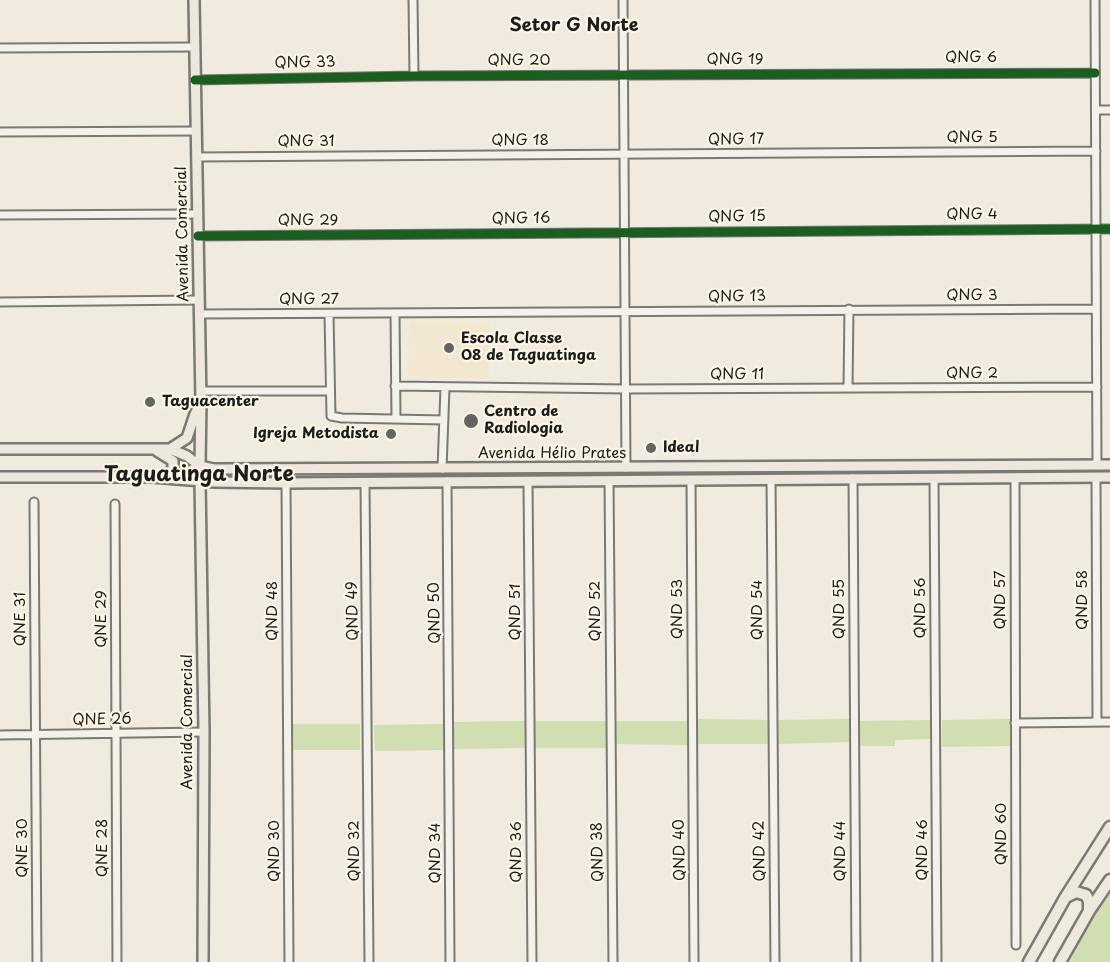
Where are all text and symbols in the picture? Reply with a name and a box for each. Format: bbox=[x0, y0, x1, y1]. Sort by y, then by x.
district label: Setor G Norte bbox=[509, 15, 639, 37]
street label: QNG 6 bbox=[945, 49, 997, 67]
street label: QNG 19 bbox=[706, 51, 764, 69]
street label: QNG 20 bbox=[488, 52, 550, 70]
street label: QNG 33 bbox=[274, 53, 336, 73]
street label: QNG 5 bbox=[946, 129, 998, 147]
street label: QNG 17 bbox=[708, 131, 764, 149]
street label: QNG 18 bbox=[491, 132, 549, 150]
street label: QNG 31 bbox=[277, 133, 335, 151]
street label: Avenida Comercial bbox=[173, 166, 193, 302]
street label: QNG 4 bbox=[946, 206, 998, 224]
street label: QNG 15 bbox=[708, 207, 766, 227]
street label: QNG 16 bbox=[491, 209, 551, 229]
street label: QNG 29 bbox=[278, 212, 338, 230]
street label: QNG 13 bbox=[708, 287, 766, 307]
street label: QNG 3 bbox=[946, 287, 998, 305]
street label: QNG 27 bbox=[279, 291, 339, 309]
place label: Escola Classe 08 de Taguatinga bbox=[461, 330, 596, 365]
marker: Escola Classe 08 de Taguatinga bbox=[442, 341, 456, 355]
street label: QNG 2 bbox=[946, 365, 998, 383]
street label: QNG 11 bbox=[710, 366, 764, 384]
place label: Taguacenter bbox=[162, 393, 259, 411]
marker: Taguacenter bbox=[143, 395, 157, 409]
place label: Centro de Radiologia bbox=[484, 403, 563, 438]
marker: Centro de Radiologia bbox=[462, 412, 480, 430]
place label: Igreja Metodista bbox=[253, 425, 379, 443]
marker: Igreja Metodista bbox=[384, 427, 398, 441]
place label: Ideal bbox=[663, 439, 699, 457]
marker: Ideal bbox=[644, 441, 658, 455]
street label: Avenida Hélio Prates bbox=[478, 445, 626, 463]
district label: Taguatinga Norte bbox=[104, 462, 294, 488]
street label: QND 57 bbox=[992, 570, 1010, 630]
street label: QND 58 bbox=[1074, 570, 1092, 630]
street label: QND 56 bbox=[912, 577, 930, 639]
street label: QND 53 bbox=[669, 579, 687, 639]
street label: QND 55 bbox=[831, 579, 849, 639]
street label: QND 54 bbox=[749, 580, 767, 640]
street label: QND 48 bbox=[264, 581, 282, 641]
street label: QND 49 bbox=[343, 581, 363, 641]
street label: QND 52 bbox=[587, 581, 605, 641]
street label: QND 50 bbox=[425, 582, 445, 644]
street label: QND 51 bbox=[507, 583, 525, 641]
street label: QNE 29 bbox=[93, 590, 111, 648]
street label: QNE 31 bbox=[12, 592, 30, 646]
street label: Avenida Comercial bbox=[179, 654, 197, 790]
street label: QNE 26 bbox=[72, 710, 132, 730]
street label: QND 60 bbox=[993, 803, 1011, 865]
street label: QNE 30 bbox=[14, 818, 32, 878]
street label: QNE 28 bbox=[94, 819, 112, 877]
street label: QND 40 bbox=[670, 819, 690, 881]
street label: QND 46 bbox=[914, 819, 932, 881]
street label: QND 30 bbox=[266, 820, 284, 882]
street label: QND 32 bbox=[346, 820, 364, 882]
street label: QND 42 bbox=[750, 820, 770, 882]
street label: QND 36 bbox=[508, 821, 526, 883]
street label: QND 44 bbox=[832, 821, 850, 881]
street label: QND 38 bbox=[588, 822, 608, 882]
street label: QND 34 bbox=[427, 823, 445, 883]

